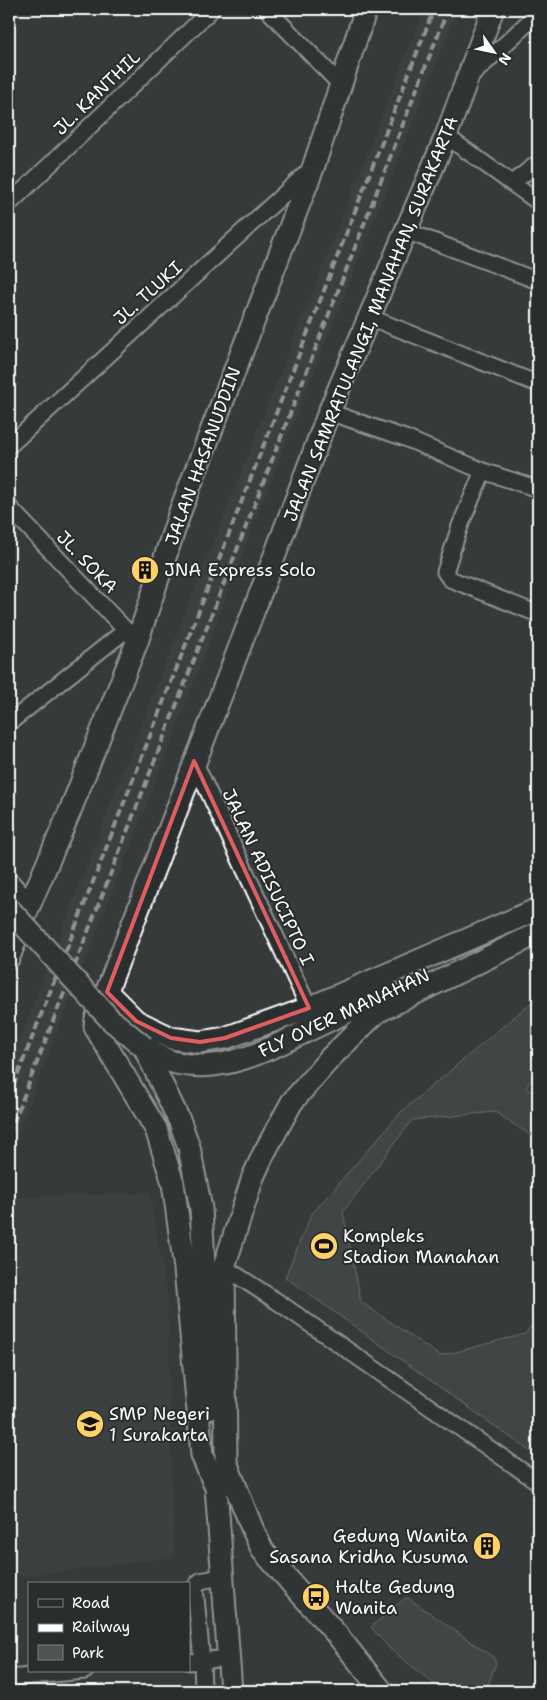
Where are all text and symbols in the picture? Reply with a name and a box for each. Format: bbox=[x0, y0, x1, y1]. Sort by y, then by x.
north arrow bbox=[470, 28, 520, 78]
street label: JL. KANTHIL bbox=[48, 45, 146, 141]
text: N bbox=[494, 50, 515, 69]
street label: JALAN SAMRATULANGI, MANAHAN, SURAKARTA bbox=[278, 113, 464, 525]
street label: JL. TLUKI bbox=[109, 256, 188, 330]
street label: JALAN HASANUDDIN bbox=[160, 364, 246, 548]
street label: JL. SOKA bbox=[51, 525, 123, 599]
building icon: JNA Express Solo bbox=[130, 555, 160, 585]
place label: JNA Express Solo bbox=[164, 558, 316, 582]
street label: JALAN ADISUCIPTO I bbox=[217, 785, 319, 969]
street label: FLY OVER MANAHAN bbox=[255, 963, 433, 1063]
place label: Kompleks Stadion Manahan bbox=[343, 1224, 499, 1269]
sports icon: Kompleks Stadion Manahan bbox=[309, 1231, 339, 1261]
place label: SMP Negeri 1 Surakarta bbox=[109, 1402, 210, 1447]
school or university icon: SMP Negeri 1 Surakarta bbox=[75, 1409, 105, 1439]
place label: Gedung Wanita Sasana Kridha Kusuma bbox=[269, 1524, 468, 1569]
building icon: Gedung Wanita Sasana Kridha Kusuma bbox=[472, 1531, 502, 1561]
place label: Halte Gedung Wanita bbox=[335, 1575, 455, 1620]
legend bbox=[28, 1582, 190, 1672]
bus stop icon: Halte Gedung Wanita bbox=[301, 1582, 331, 1612]
text: Road bbox=[72, 1593, 110, 1613]
text: Railway bbox=[72, 1617, 130, 1637]
text: Park bbox=[72, 1643, 104, 1663]

